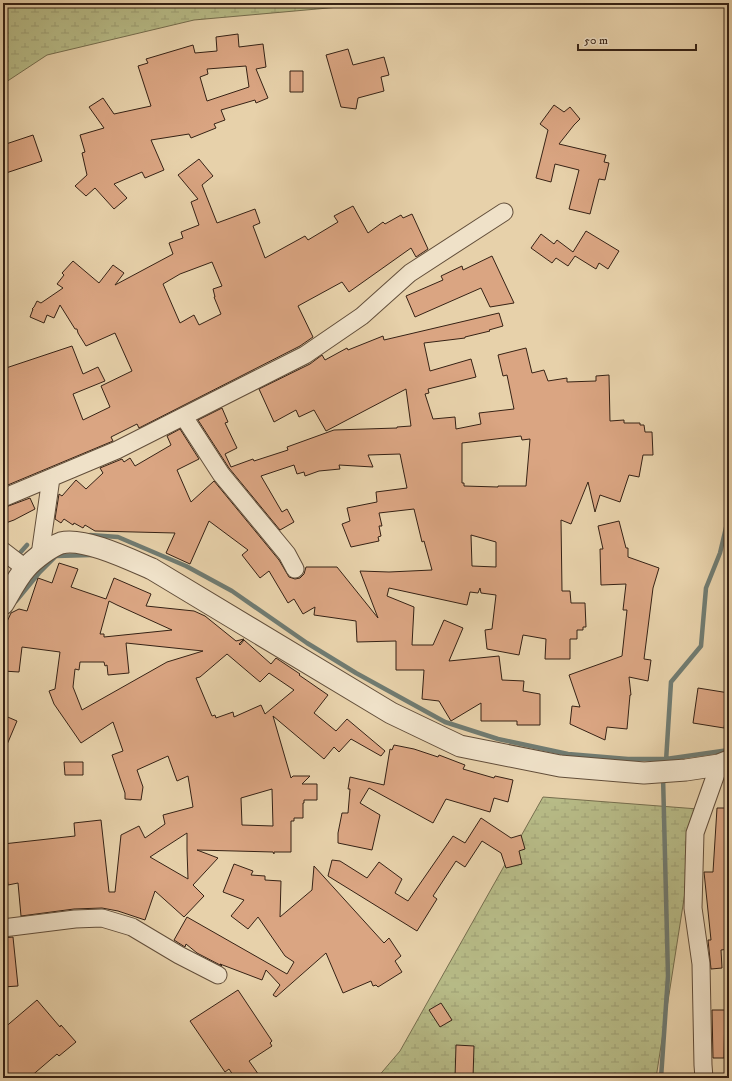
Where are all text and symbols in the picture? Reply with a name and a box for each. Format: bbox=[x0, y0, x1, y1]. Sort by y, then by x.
scale bar bbox=[578, 26, 696, 52]
text: 50 m bbox=[584, 33, 608, 48]

